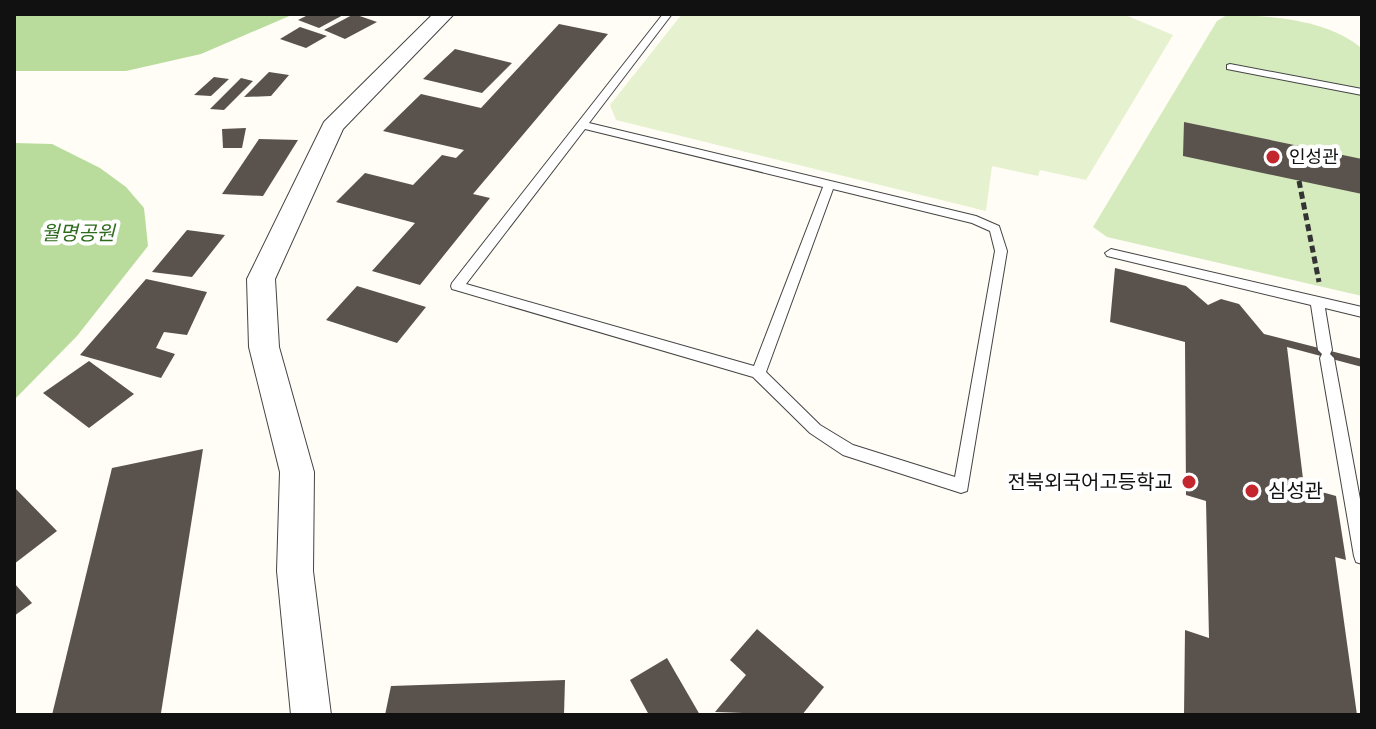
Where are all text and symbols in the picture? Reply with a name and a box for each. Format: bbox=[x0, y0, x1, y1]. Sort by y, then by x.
place label: 인성관 bbox=[1289, 146, 1339, 168]
marker: 인성관 bbox=[1264, 148, 1282, 166]
park label: 월명공원 bbox=[41, 221, 116, 245]
place label: 전북외국어고등학교 bbox=[1007, 470, 1173, 494]
marker: 전북외국어고등학교 bbox=[1180, 473, 1198, 491]
place label: 심성관 bbox=[1268, 479, 1323, 503]
marker: 심성관 bbox=[1243, 482, 1261, 500]

